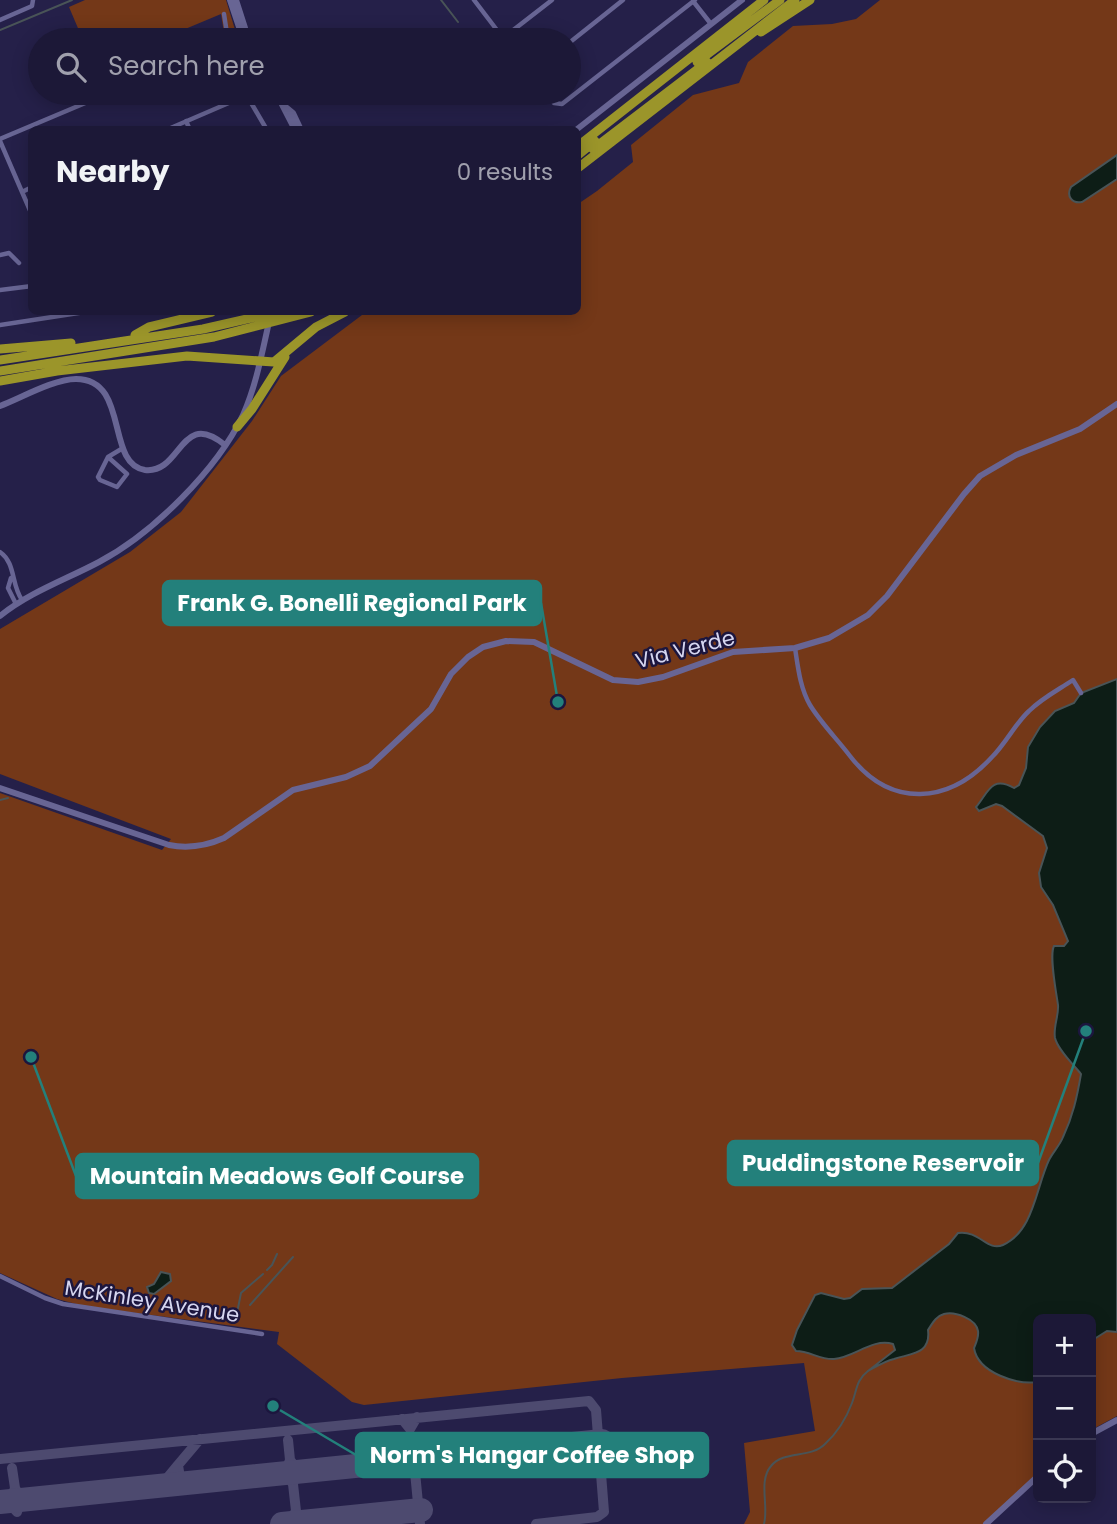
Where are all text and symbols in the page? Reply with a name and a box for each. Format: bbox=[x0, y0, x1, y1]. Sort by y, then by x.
search box bbox=[28, 28, 581, 105]
icon: search bbox=[52, 48, 90, 86]
text: Search here bbox=[108, 48, 265, 84]
text: Nearby bbox=[56, 150, 170, 193]
text: 0 results bbox=[457, 156, 553, 188]
callout: Frank G. Bonelli Regional Park bbox=[163, 581, 541, 625]
text: Frank G. Bonelli Regional Park bbox=[177, 587, 527, 619]
street label: Via Verde bbox=[632, 623, 738, 675]
callout: Puddingstone Reservoir bbox=[728, 1141, 1038, 1185]
text: Puddingstone Reservoir bbox=[742, 1147, 1024, 1179]
callout: Mountain Meadows Golf Course bbox=[76, 1154, 478, 1198]
text: Mountain Meadows Golf Course bbox=[90, 1160, 464, 1192]
street label: McKinley Avenue bbox=[63, 1273, 241, 1329]
map controls bbox=[1033, 1314, 1096, 1503]
button: + bbox=[1033, 1314, 1096, 1377]
button: − bbox=[1033, 1377, 1096, 1440]
callout: Norm's Hangar Coffee Shop bbox=[356, 1433, 708, 1477]
text: Norm's Hangar Coffee Shop bbox=[370, 1439, 694, 1471]
button: locate bbox=[1033, 1440, 1096, 1503]

